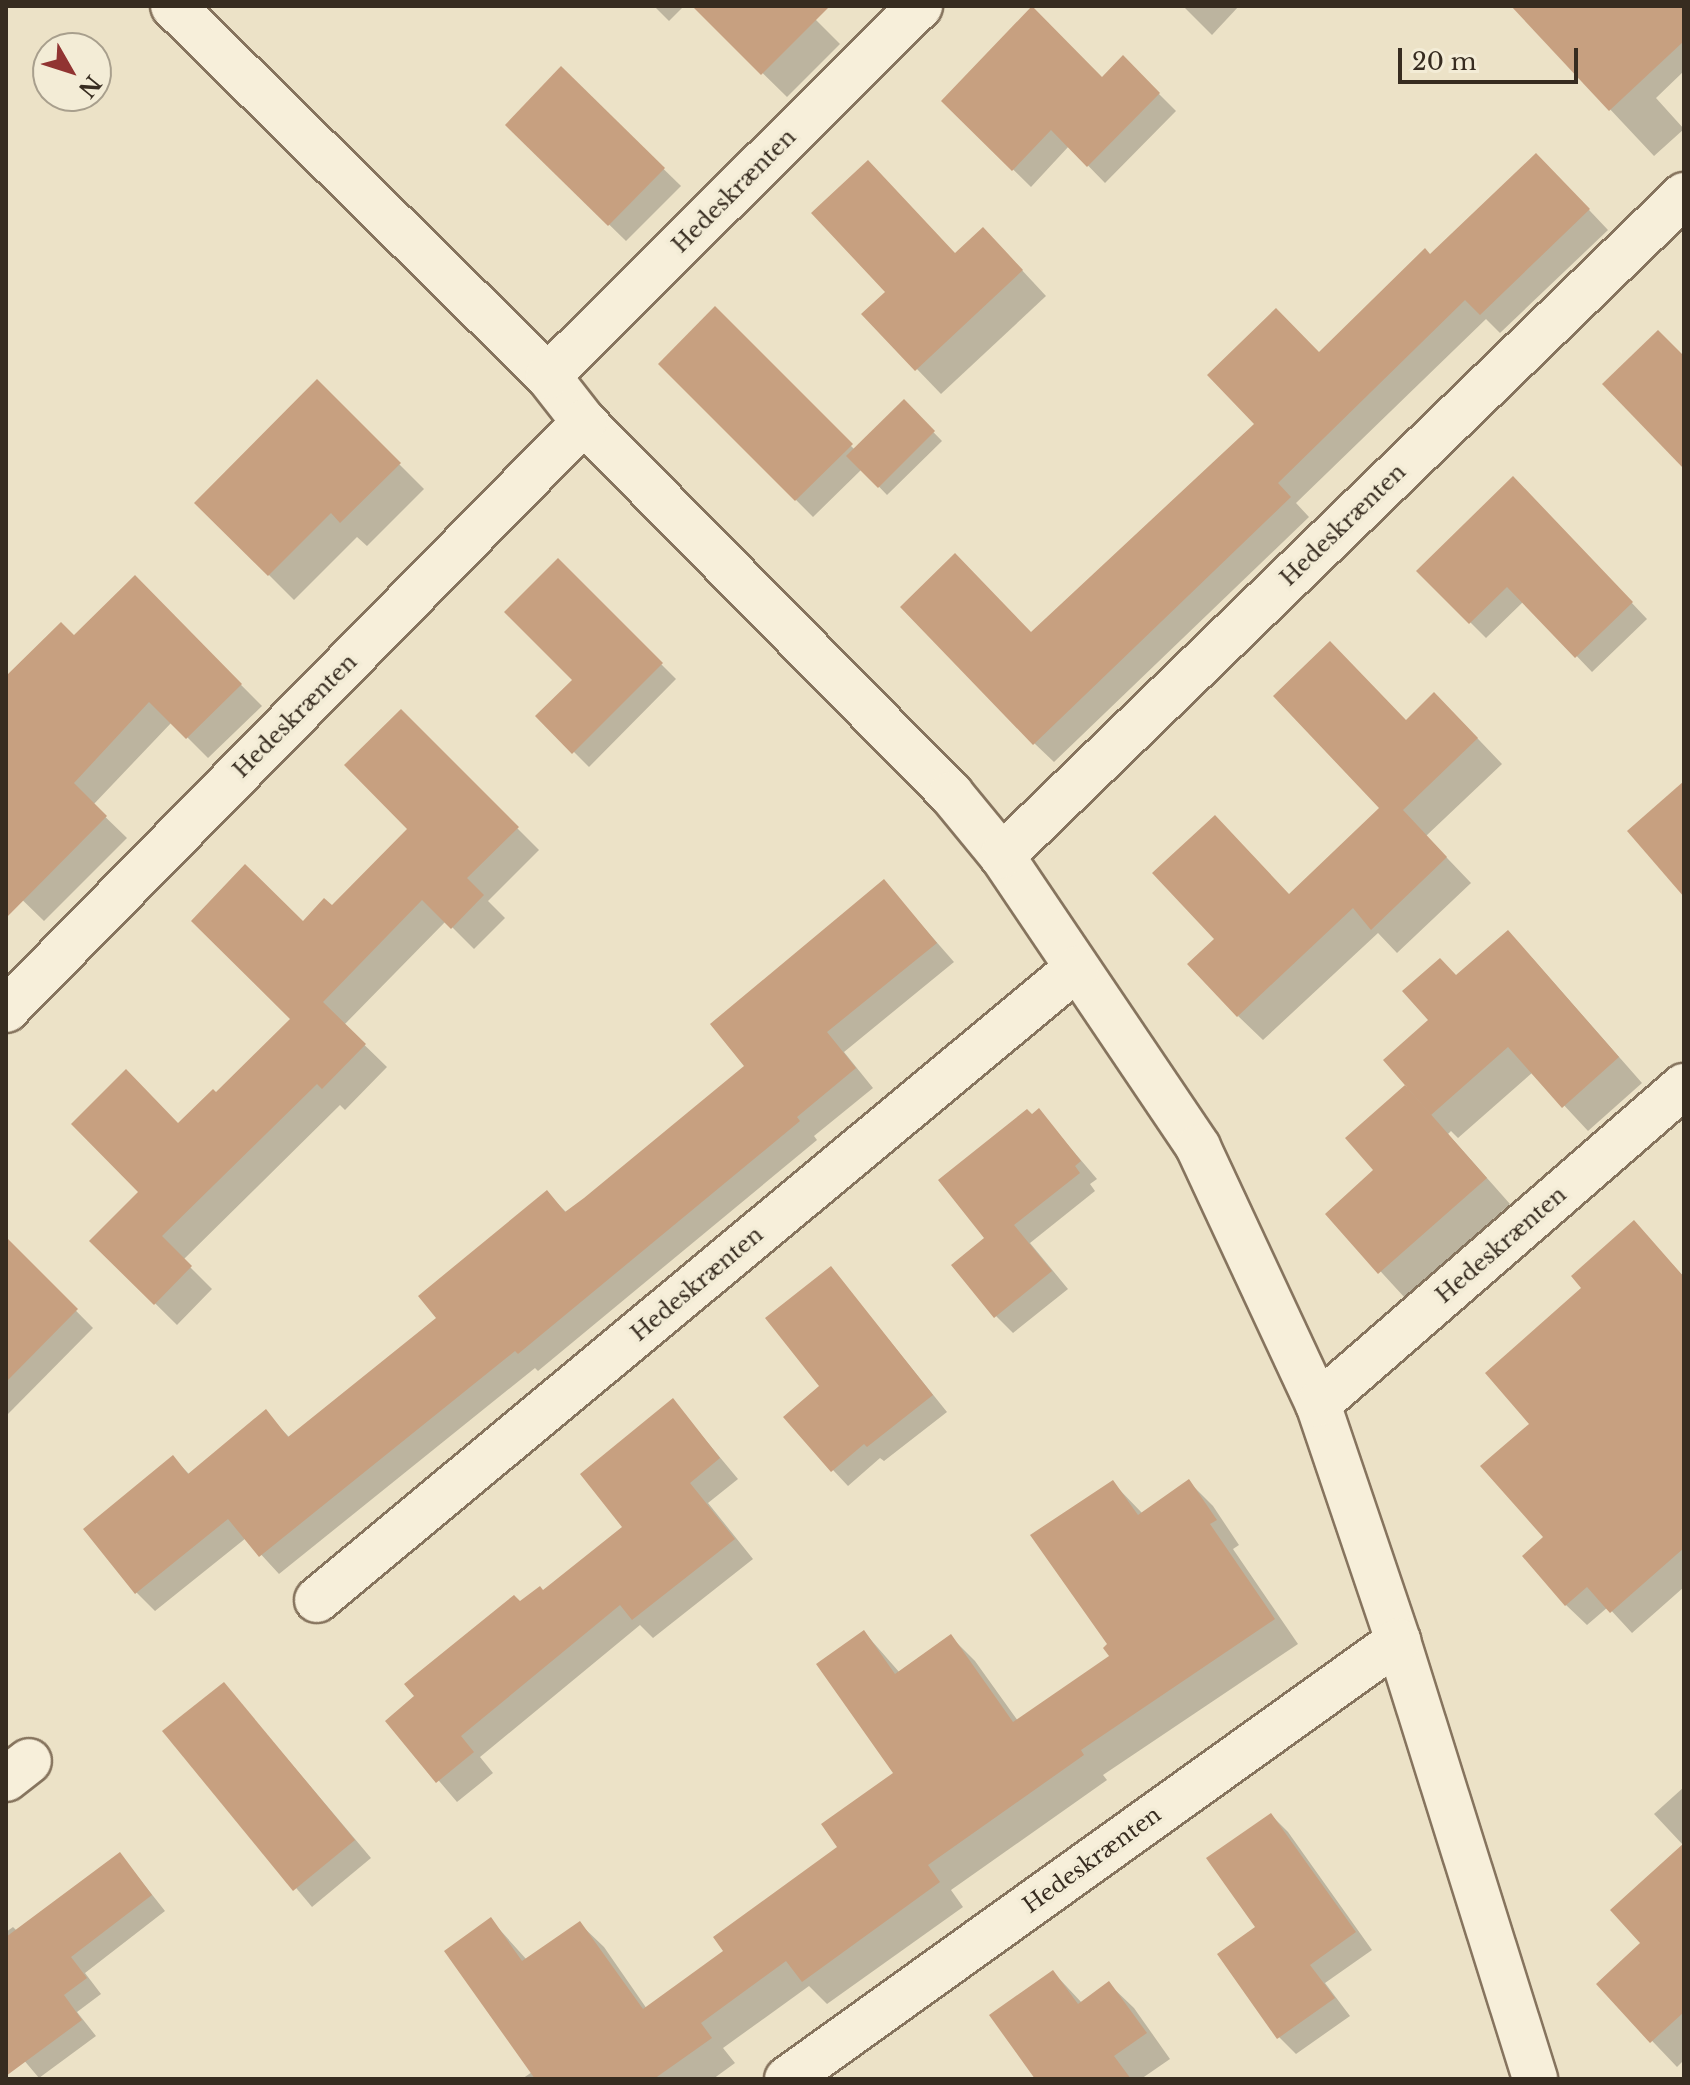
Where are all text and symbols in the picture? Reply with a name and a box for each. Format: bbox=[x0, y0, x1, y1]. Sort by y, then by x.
north arrow bbox=[32, 32, 112, 112]
scale bar bbox=[1402, 32, 1582, 82]
text: 20 m bbox=[1412, 47, 1477, 76]
text: N bbox=[72, 70, 106, 103]
street label: Hedeskrænten bbox=[667, 124, 801, 258]
street label: Hedeskrænten bbox=[1275, 459, 1411, 591]
street label: Hedeskrænten bbox=[228, 649, 362, 783]
street label: Hedeskrænten bbox=[1430, 1181, 1572, 1309]
street label: Hedeskrænten bbox=[626, 1221, 768, 1347]
street label: Hedeskrænten bbox=[1018, 1801, 1166, 1919]

